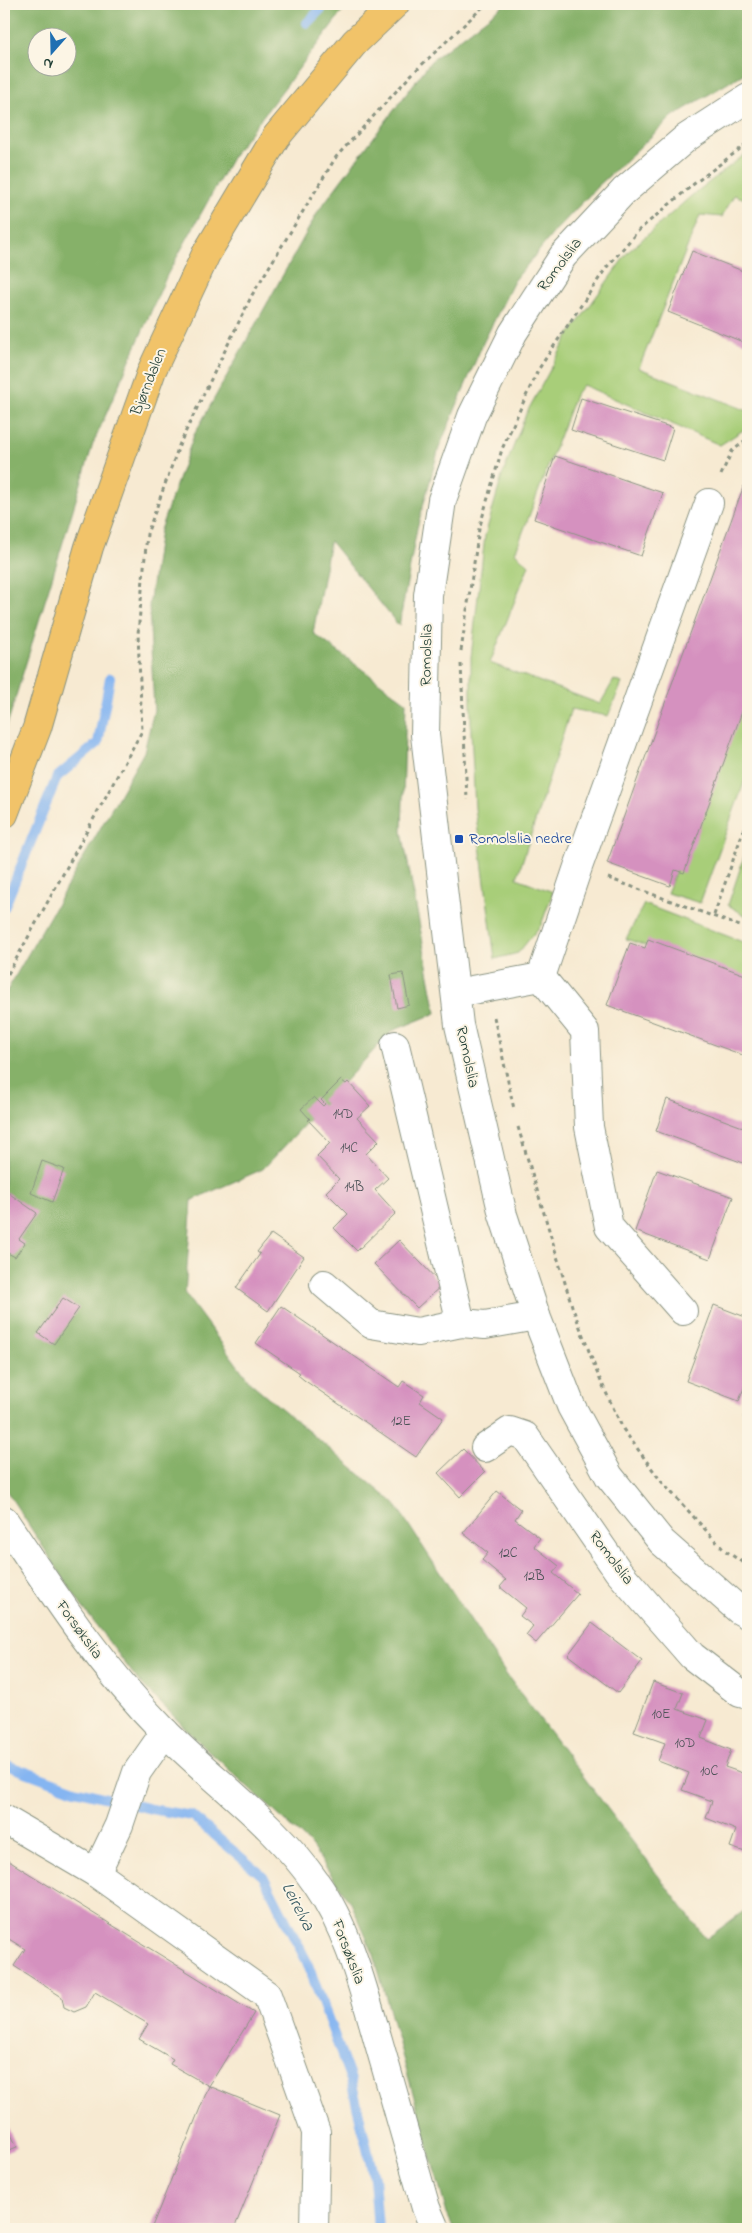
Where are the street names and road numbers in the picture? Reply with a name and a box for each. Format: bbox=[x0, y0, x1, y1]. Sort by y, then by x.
street label: Romolslia bbox=[532, 233, 588, 297]
street label: Bjørndalen bbox=[124, 345, 173, 420]
street label: Romolslia bbox=[414, 624, 440, 686]
street label: Romolslia bbox=[449, 1024, 485, 1090]
street label: Romolslia bbox=[583, 1526, 639, 1590]
street label: Forsøkslia bbox=[49, 1595, 109, 1664]
street label: Forsøkslia bbox=[324, 1915, 371, 1988]

